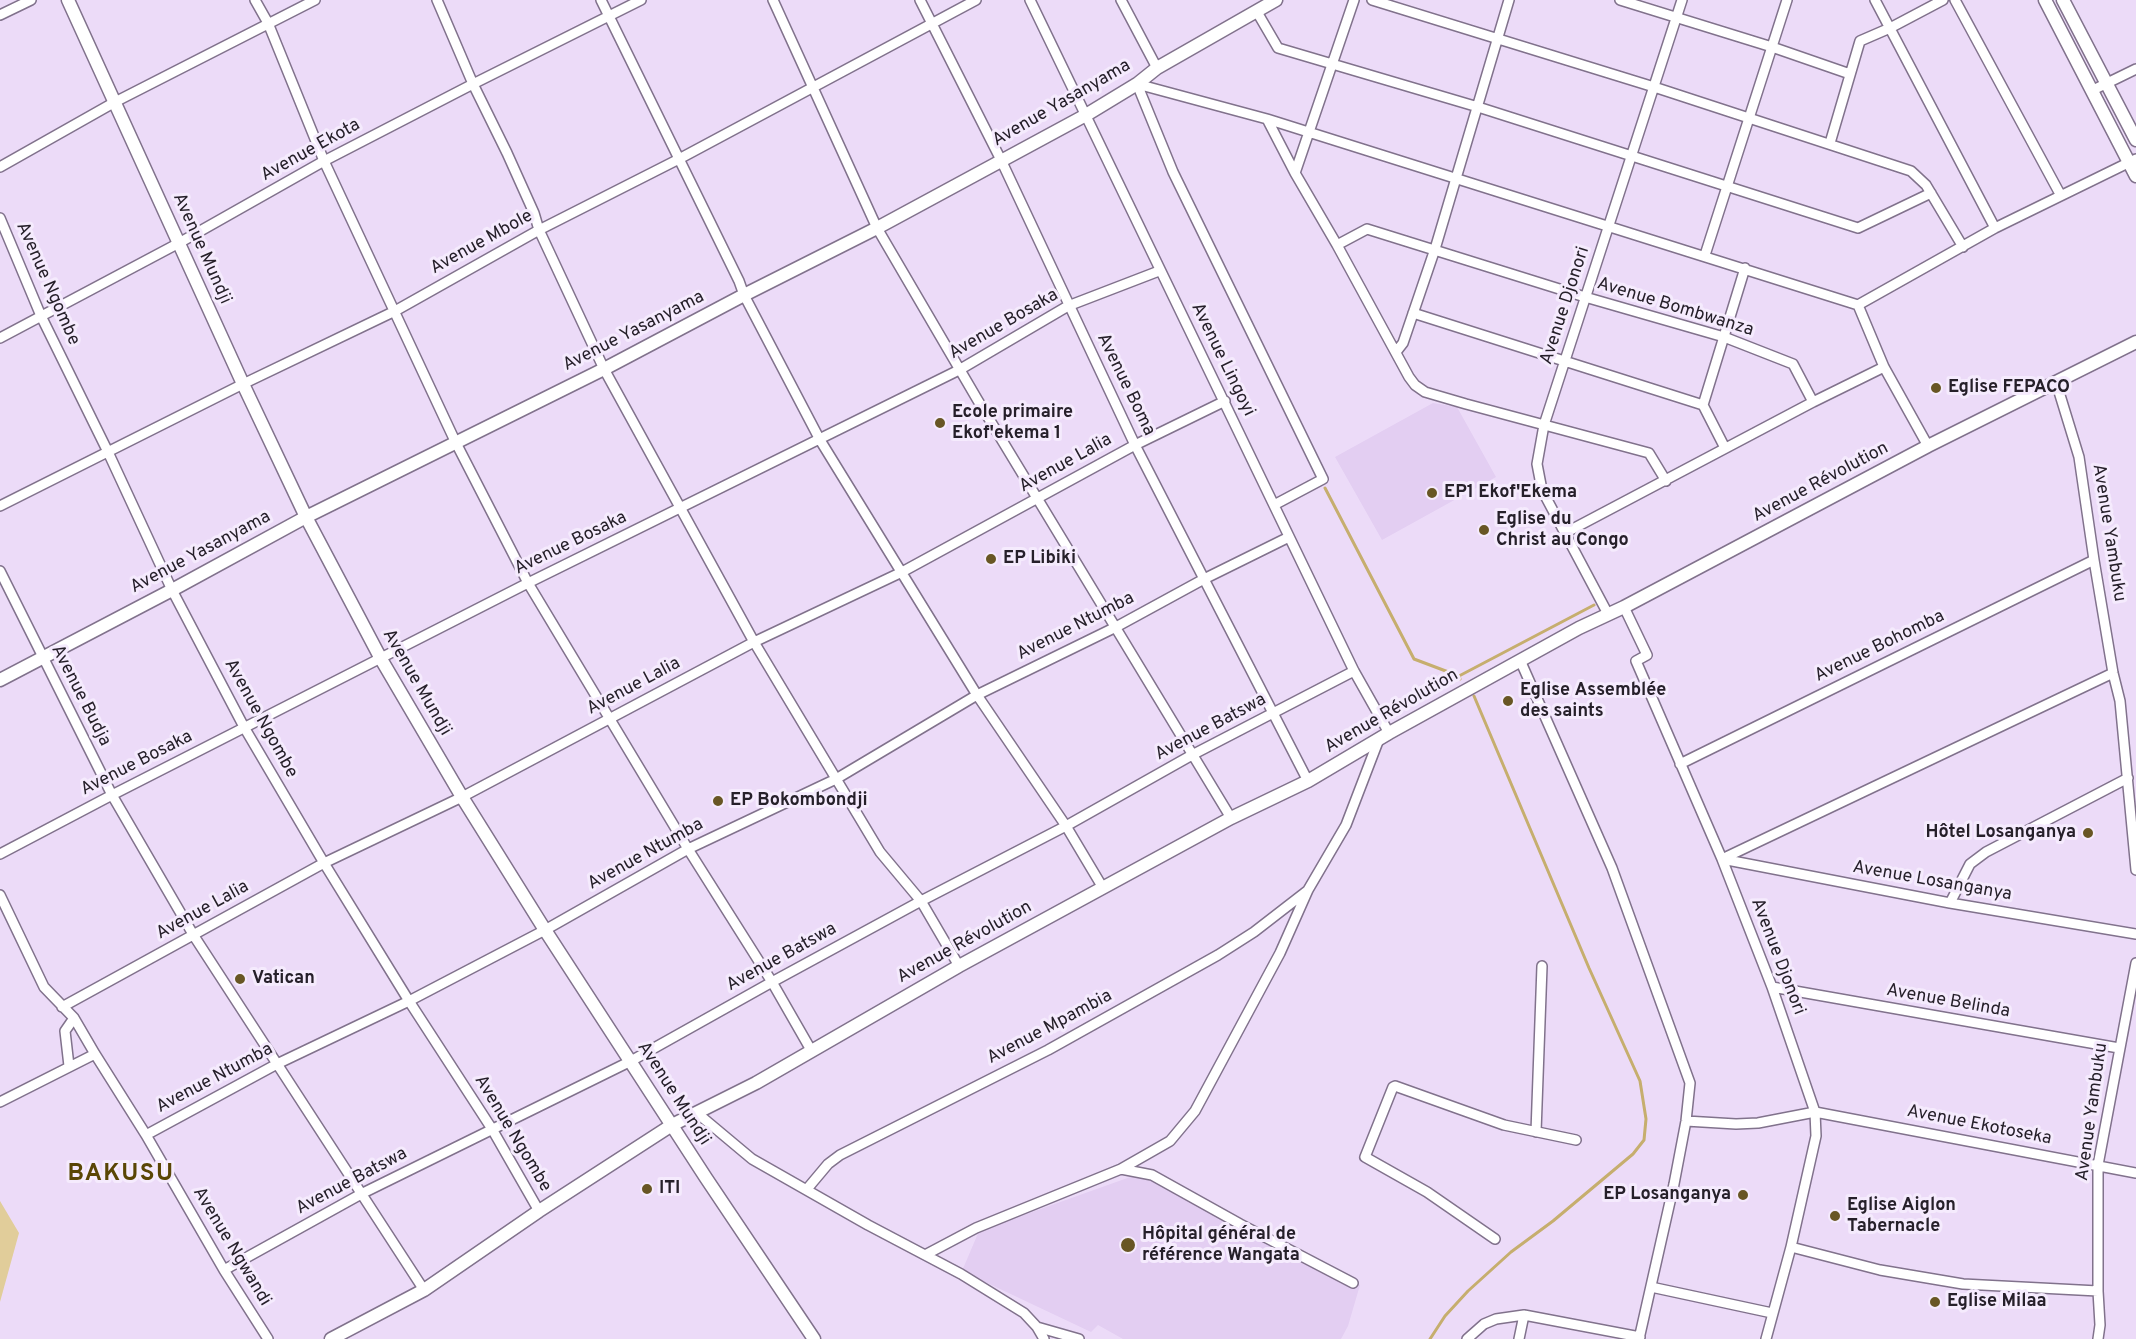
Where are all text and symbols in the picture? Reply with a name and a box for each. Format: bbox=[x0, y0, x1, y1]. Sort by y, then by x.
street label: Avenue Yasanyama bbox=[989, 56, 1135, 152]
street label: Avenue Ekota bbox=[258, 115, 364, 187]
street label: Avenue Mundji bbox=[167, 190, 235, 308]
street label: Avenue Mbole bbox=[427, 206, 537, 280]
street label: Avenue Ngombe bbox=[10, 219, 84, 349]
street label: Avenue Djonori bbox=[1537, 244, 1595, 368]
street label: Avenue Bombwanza bbox=[1594, 274, 1756, 342]
street label: Avenue Bosaka bbox=[946, 285, 1062, 365]
street label: Avenue Yasanyama bbox=[560, 287, 708, 377]
street label: Avenue Lingoyi bbox=[1185, 300, 1259, 420]
street label: Avenue Boma bbox=[1091, 330, 1159, 440]
place label: Eglise FEPACO bbox=[1948, 377, 2070, 399]
marker: Eglise FEPACO bbox=[1929, 381, 1943, 395]
place label: Ecole primaire Ekof'ekema 1 bbox=[952, 402, 1073, 444]
marker: Ecole primaire Ekof'ekema 1 bbox=[933, 416, 947, 430]
street label: Avenue Lalia bbox=[1016, 430, 1116, 498]
street label: Avenue Révolution bbox=[1749, 438, 1893, 528]
street label: Avenue Yambuku bbox=[2086, 463, 2130, 603]
place label: EP1 Ekof'Ekema bbox=[1444, 482, 1577, 504]
marker: EP1 Ekof'Ekema bbox=[1425, 486, 1439, 500]
street label: Avenue Yasanyama bbox=[127, 507, 275, 599]
street label: Avenue Bosaka bbox=[511, 507, 631, 581]
place label: Eglise du Christ au Congo bbox=[1496, 509, 1629, 552]
marker: Eglise du Christ au Congo bbox=[1477, 523, 1491, 537]
place label: EP Libiki bbox=[1003, 548, 1076, 570]
marker: EP Libiki bbox=[984, 552, 998, 566]
street label: Avenue Ntumba bbox=[1014, 588, 1138, 666]
street label: Avenue Bohomba bbox=[1812, 606, 1948, 688]
street label: Avenue Mundji bbox=[377, 626, 455, 740]
street label: Avenue Budja bbox=[45, 642, 115, 750]
street label: Avenue Lalia bbox=[584, 653, 684, 721]
street label: Avenue Ngombe bbox=[218, 656, 302, 782]
street label: Avenue Révolution bbox=[1321, 665, 1463, 759]
place label: Eglise Assemblée des saints bbox=[1520, 680, 1666, 722]
street label: Avenue Batswa bbox=[1152, 690, 1270, 766]
marker: Eglise Assemblée des saints bbox=[1501, 694, 1515, 708]
street label: Avenue Bosaka bbox=[78, 727, 196, 801]
place label: EP Bokombondji bbox=[730, 790, 868, 812]
marker: EP Bokombondji bbox=[711, 794, 725, 808]
street label: Avenue Ntumba bbox=[584, 814, 708, 896]
place label: Hôtel Losanganya bbox=[1925, 822, 2076, 844]
marker: Hôtel Losanganya bbox=[2081, 826, 2095, 840]
street label: Avenue Losanganya bbox=[1851, 857, 2013, 907]
street label: Avenue Lalia bbox=[153, 877, 253, 945]
street label: Avenue Djonori bbox=[1745, 896, 1809, 1018]
street label: Avenue Révolution bbox=[894, 897, 1036, 989]
street label: Avenue Batswa bbox=[723, 919, 841, 997]
place label: Vatican bbox=[252, 968, 315, 990]
marker: Vatican bbox=[233, 972, 247, 986]
street label: Avenue Belinda bbox=[1884, 980, 2012, 1024]
street label: Avenue Mpambia bbox=[984, 986, 1116, 1070]
street label: Avenue Mundji bbox=[631, 1038, 715, 1150]
street label: Avenue Ntumba bbox=[153, 1039, 277, 1119]
street label: Avenue Yambuku bbox=[2073, 1042, 2113, 1182]
street label: Avenue Ngombe bbox=[469, 1072, 555, 1196]
street label: Avenue Ekotoseka bbox=[1905, 1101, 2053, 1151]
street label: Avenue Batswa bbox=[293, 1144, 411, 1220]
district label: BAKUSU bbox=[67, 1161, 175, 1189]
place label: ITI bbox=[659, 1178, 680, 1200]
marker: ITI bbox=[640, 1182, 654, 1196]
street label: Avenue Ngwandi bbox=[187, 1184, 275, 1310]
place label: EP Losanganya bbox=[1603, 1184, 1731, 1206]
marker: EP Losanganya bbox=[1736, 1188, 1750, 1202]
place label: Eglise Aiglon Tabernacle bbox=[1847, 1195, 1956, 1238]
marker: Eglise Aiglon Tabernacle bbox=[1828, 1209, 1842, 1223]
place label: Hôpital général de référence Wangata bbox=[1142, 1224, 1300, 1266]
marker: Hôpital général de référence Wangata bbox=[1119, 1236, 1137, 1254]
place label: Eglise Milaa bbox=[1947, 1291, 2047, 1313]
marker: Eglise Milaa bbox=[1928, 1295, 1942, 1309]

